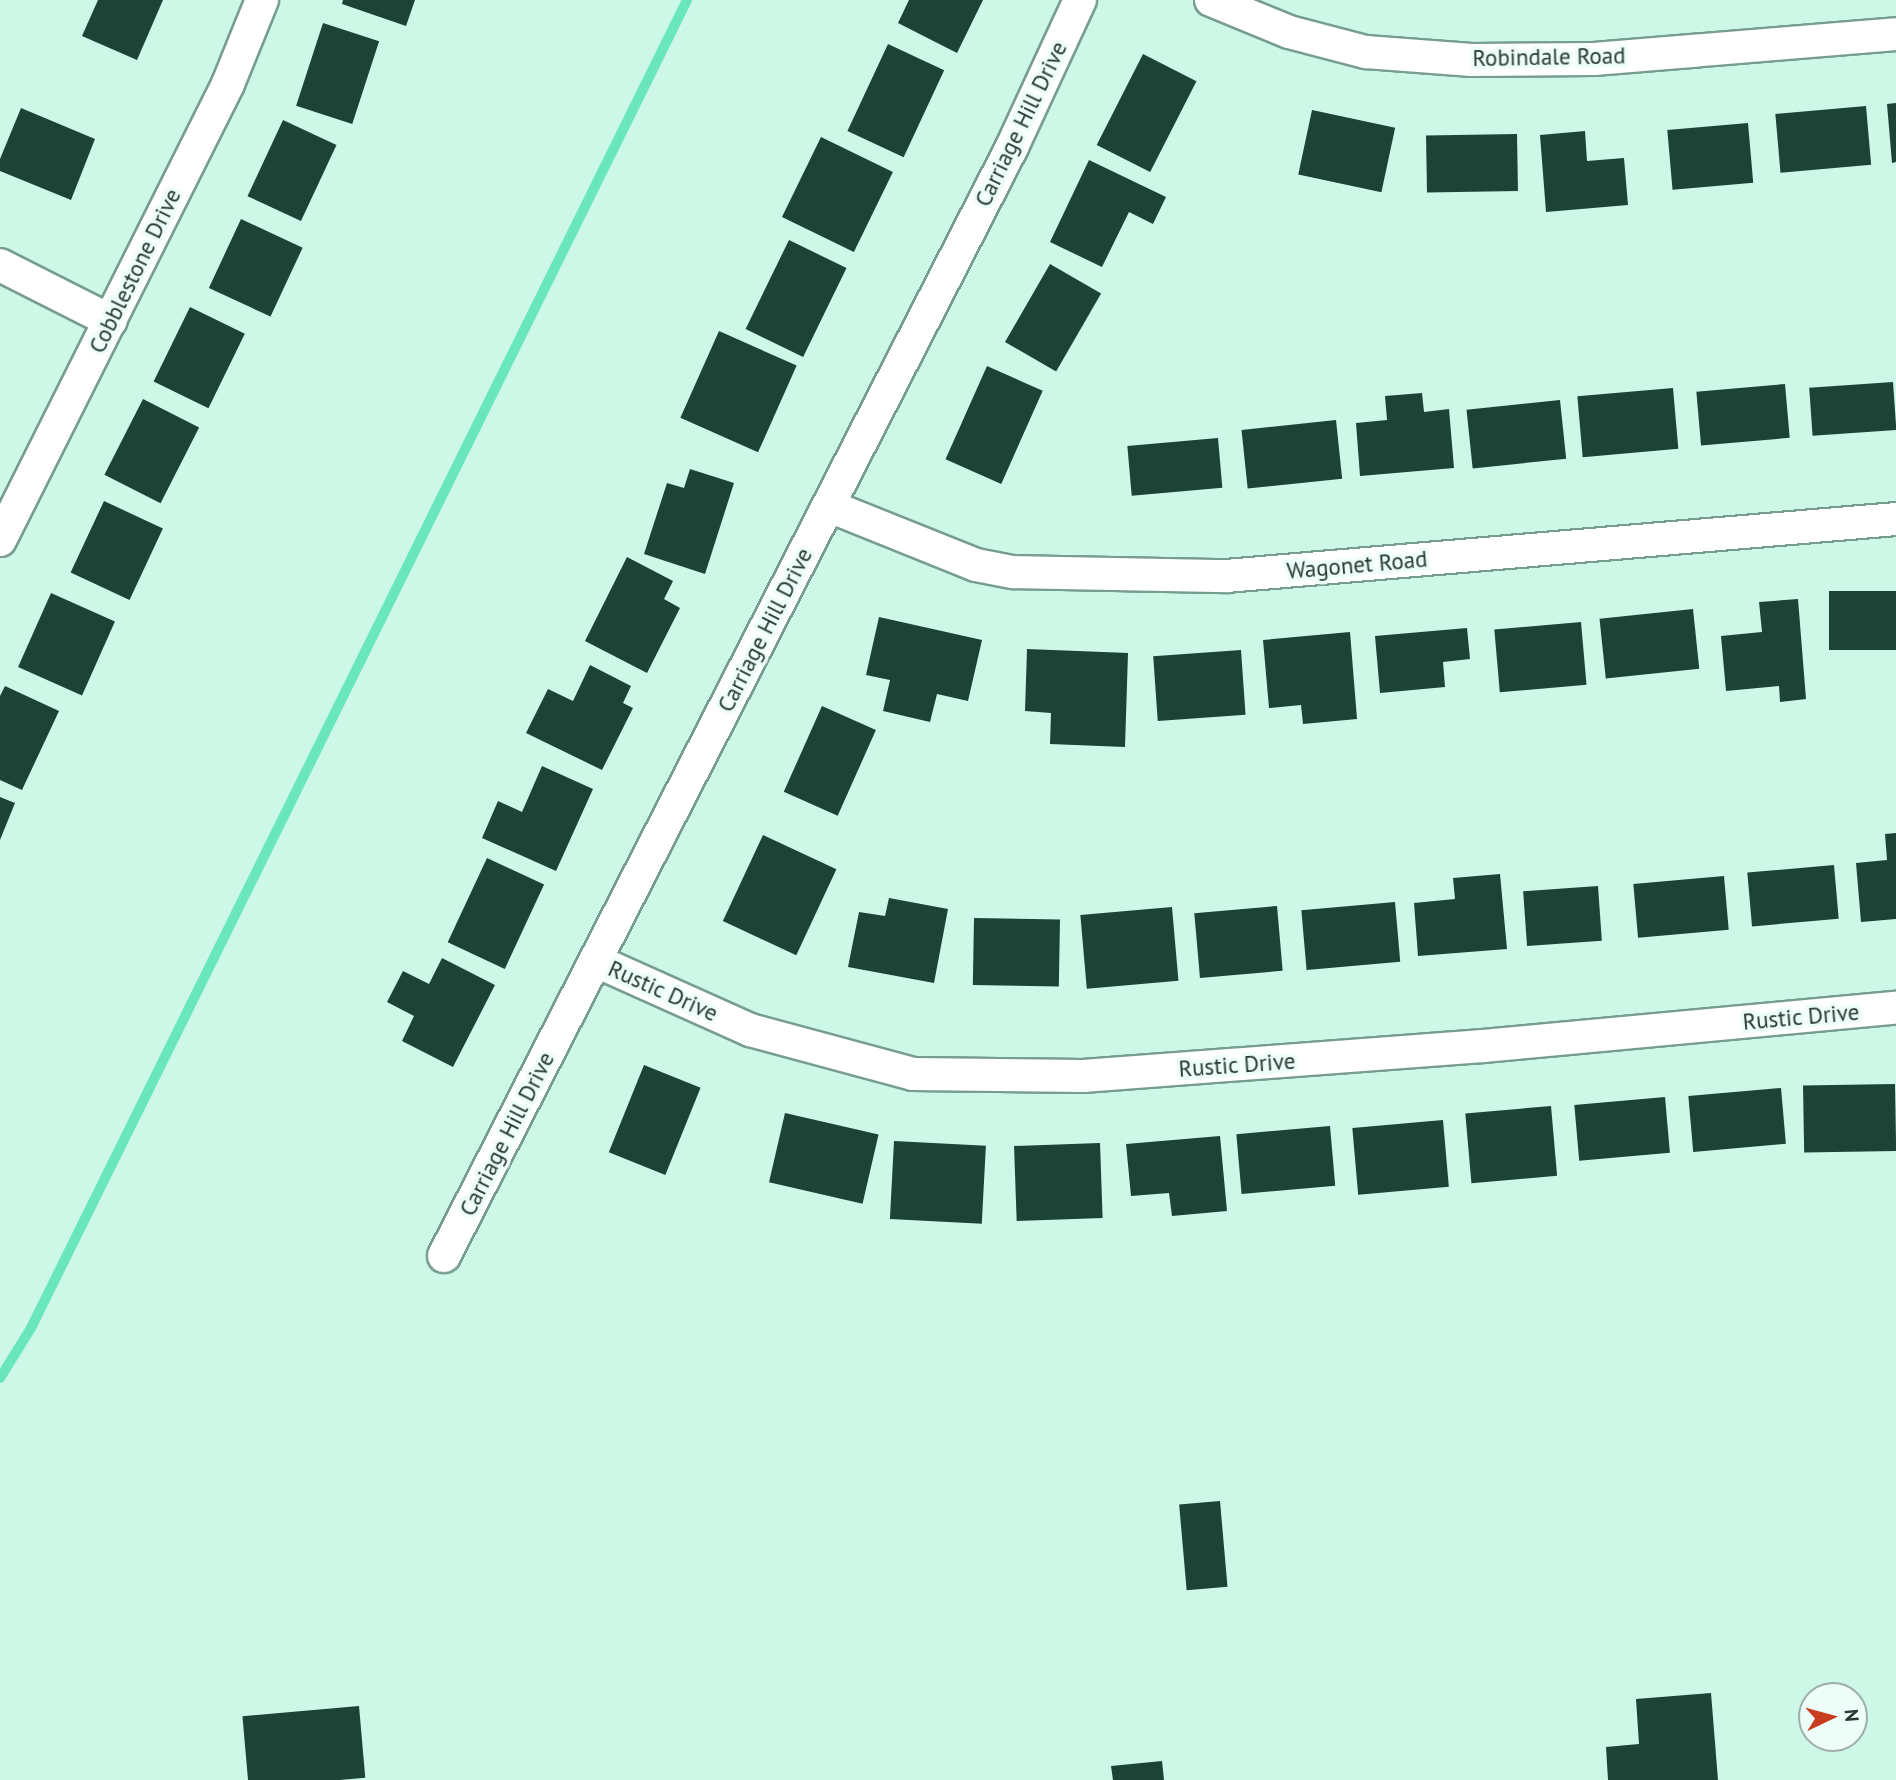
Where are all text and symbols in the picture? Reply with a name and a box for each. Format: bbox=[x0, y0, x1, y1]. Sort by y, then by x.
street label: Carriage Hill Drive bbox=[969, 37, 1073, 211]
street label: Robindale Road bbox=[1472, 42, 1626, 72]
street label: Cobblestone Drive bbox=[83, 184, 187, 358]
street label: Carriage Hill Drive bbox=[712, 543, 818, 717]
street label: Wagonet Road bbox=[1286, 545, 1428, 585]
street label: Rustic Drive bbox=[604, 954, 722, 1028]
street label: Rustic Drive bbox=[1741, 998, 1861, 1036]
street label: Carriage Hill Drive bbox=[454, 1047, 560, 1221]
street label: Rustic Drive bbox=[1177, 1047, 1297, 1083]
north arrow bbox=[1798, 1682, 1868, 1752]
text: N bbox=[1839, 1708, 1864, 1723]

